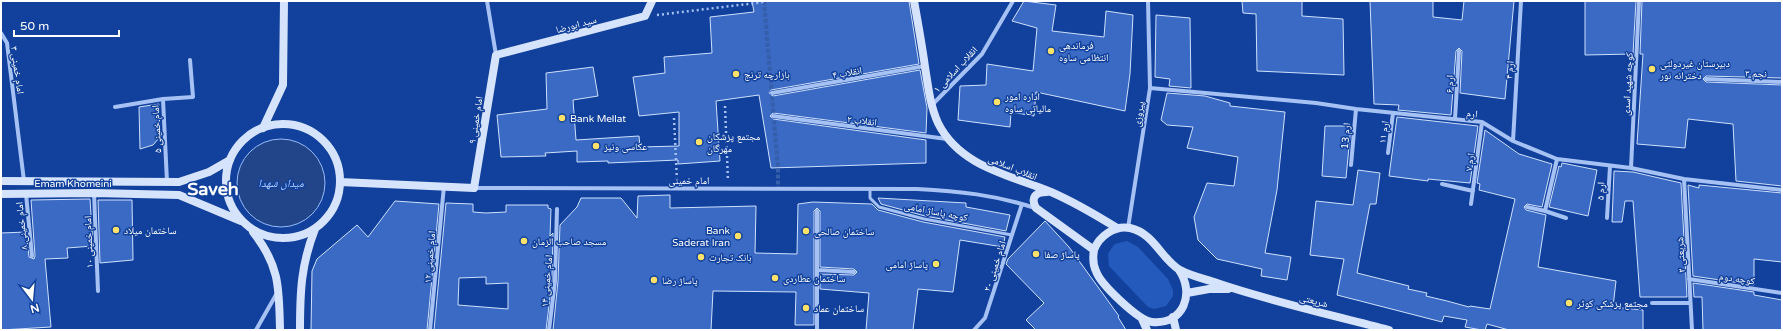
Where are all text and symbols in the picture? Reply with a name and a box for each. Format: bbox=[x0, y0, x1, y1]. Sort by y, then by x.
scale bar bbox=[14, 12, 119, 38]
street label: سید ابورضا bbox=[555, 14, 598, 36]
text: 50 m bbox=[20, 19, 49, 33]
place label: فرماندهی انتظامی ساوه bbox=[1059, 40, 1108, 64]
street label: انقلاب اسلامی ۱ bbox=[931, 44, 980, 95]
street label: امام خمینی ۳ bbox=[7, 46, 26, 95]
marker: فرماندهی انتظامی ساوه bbox=[1046, 46, 1056, 56]
street label: کوچه شهید اسدی bbox=[1620, 52, 1636, 116]
place label: دبیرستان غیردولتی دخترانه نور bbox=[1659, 58, 1730, 82]
street label: ارم ۴ bbox=[1503, 61, 1518, 80]
street label: انقلاب ۴ bbox=[831, 64, 863, 81]
marker: دبیرستان غیردولتی دخترانه نور bbox=[1647, 64, 1657, 74]
street label: نجم ۳ bbox=[1745, 68, 1767, 81]
marker: بازارچه ترنج bbox=[731, 69, 741, 79]
place label: بازارچه ترنج bbox=[744, 69, 790, 81]
street label: ارم ۶ bbox=[1444, 75, 1457, 94]
place label: اداره امور مالیاتی ساوه bbox=[1004, 91, 1052, 115]
street label: امام خمینی ۹ bbox=[466, 96, 487, 145]
marker: اداره امور مالیاتی ساوه bbox=[992, 97, 1002, 107]
street label: پیروزی bbox=[1131, 100, 1147, 128]
street label: امام خمینی ۵ bbox=[150, 105, 165, 153]
street label: ارم bbox=[1465, 107, 1478, 122]
marker: Bank Mellat bbox=[557, 113, 567, 123]
place label: Bank Mellat bbox=[570, 113, 626, 125]
street label: انقلاب ۲ bbox=[846, 113, 877, 129]
street label: ارم ۱۱ bbox=[1376, 120, 1393, 144]
street label: ارم 13 bbox=[1339, 122, 1354, 150]
place label: مجتمع پزشكان مهرگان bbox=[707, 131, 761, 155]
marker: مجتمع پزشكان مهرگان bbox=[694, 137, 704, 147]
marker: عکاسی ونیز bbox=[591, 141, 601, 151]
place label: عکاسی ونیز bbox=[603, 141, 647, 153]
street label: ارم ۷ bbox=[1463, 152, 1478, 172]
street label: انقلاب اسلامی bbox=[986, 153, 1039, 183]
street label: امام خمینی bbox=[669, 175, 709, 188]
water label: میدان شهدا bbox=[258, 177, 304, 190]
street label: Emam Khomeini bbox=[34, 178, 112, 190]
district label: Saveh bbox=[187, 178, 239, 200]
street label: ارم ۵ bbox=[1595, 182, 1608, 201]
street label: کوچه پاساژ امامی bbox=[903, 200, 969, 224]
street label: امام خمینی ۸ bbox=[14, 201, 31, 250]
street label: امام خمینی ۱۰ bbox=[82, 216, 97, 268]
marker: ساختمان میلاد bbox=[111, 225, 121, 235]
place label: ساختمان میلاد bbox=[124, 225, 177, 237]
place label: Bank Saderat Iran bbox=[672, 225, 731, 249]
marker: ساختمان صالحی bbox=[801, 226, 811, 236]
place label: ساختمان صالحی bbox=[814, 226, 875, 238]
street label: امام خمینی ۱۲ bbox=[422, 230, 439, 284]
marker: Bank Saderat Iran bbox=[733, 231, 743, 241]
marker: مسجد صاحب الزمان bbox=[519, 236, 529, 246]
place label: مسجد صاحب الزمان bbox=[532, 236, 607, 248]
street label: شریعتی ۲ bbox=[1674, 236, 1688, 273]
street label: امام خمینی ۲۰ bbox=[981, 240, 1010, 293]
marker: پاساژ صفا bbox=[1031, 249, 1041, 259]
place label: پاساژ صفا bbox=[1044, 249, 1080, 261]
marker: بانک تجارت bbox=[696, 252, 706, 262]
place label: بانک تجارت bbox=[709, 252, 752, 264]
street label: امام خمینی ۱۴ bbox=[539, 254, 556, 308]
place label: پاساژ امامی bbox=[886, 259, 928, 271]
marker: پاساژ امامی bbox=[931, 259, 941, 269]
street label: کوچه دوم bbox=[1718, 271, 1756, 288]
marker: ساختمان عطاردی bbox=[770, 273, 780, 283]
place label: ساختمان عطاردی bbox=[783, 273, 846, 285]
marker: پاساژ رضا bbox=[649, 275, 659, 285]
place label: پاساژ رضا bbox=[662, 275, 698, 287]
north arrow bbox=[12, 279, 52, 319]
street label: شریعتی bbox=[1298, 291, 1330, 311]
marker: مجتمع پزشکی کوثر bbox=[1564, 298, 1574, 308]
place label: مجتمع پزشکی کوثر bbox=[1576, 298, 1648, 310]
text: N bbox=[29, 301, 41, 316]
marker: ساختمان عماد bbox=[801, 303, 811, 313]
place label: ساختمان عماد bbox=[814, 303, 864, 315]

